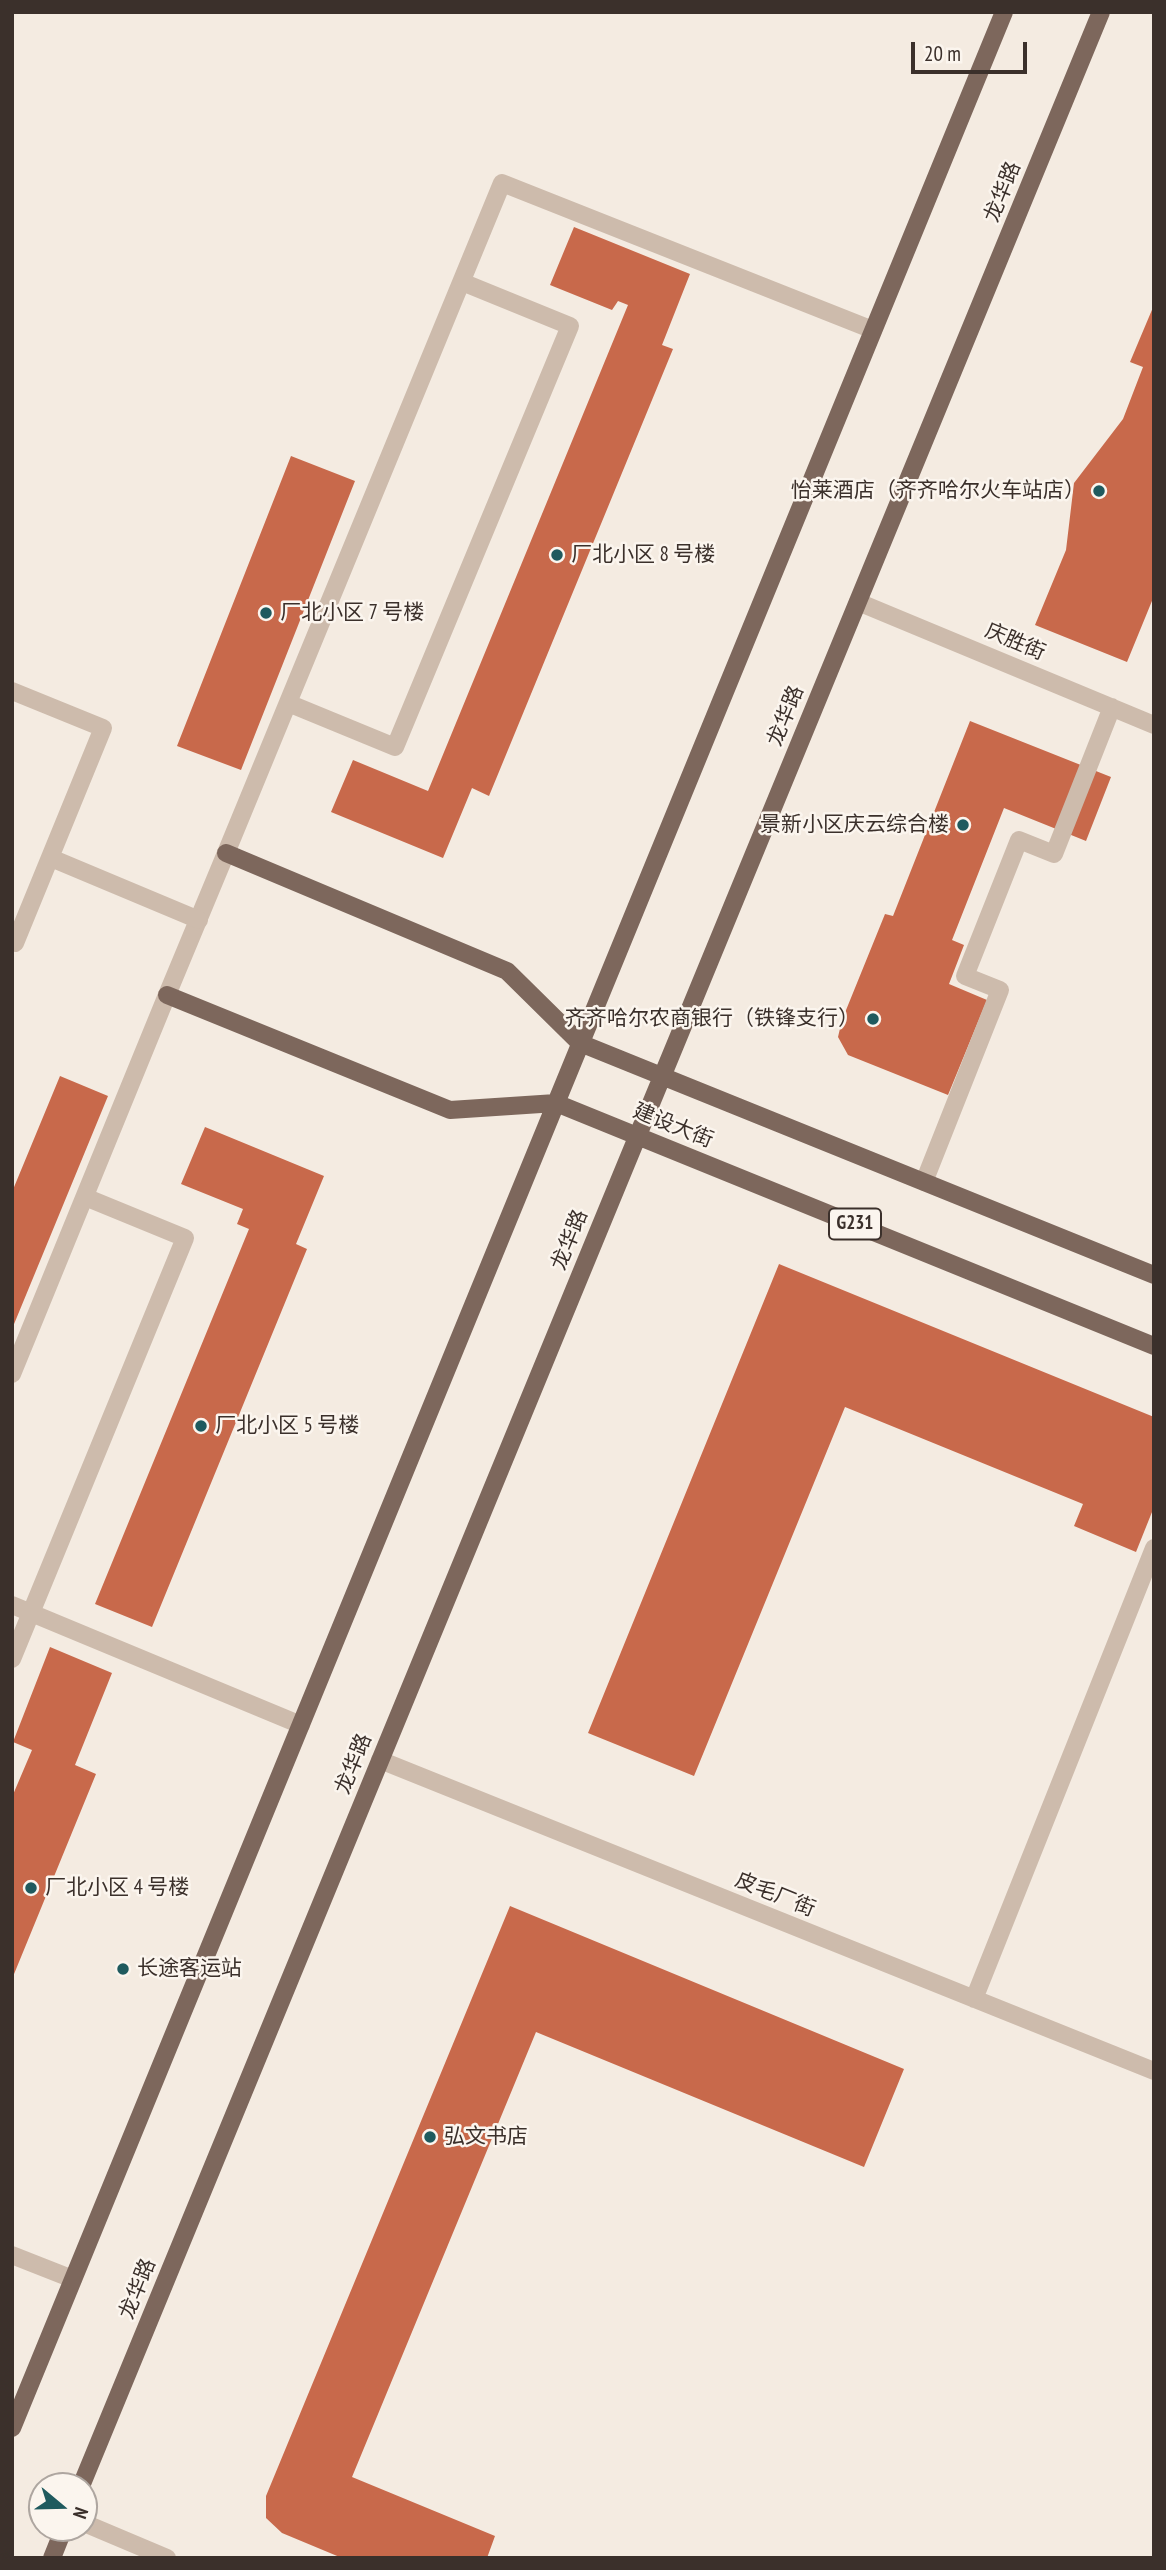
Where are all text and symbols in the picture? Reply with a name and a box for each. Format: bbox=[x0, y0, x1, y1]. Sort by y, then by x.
scale bar bbox=[914, 28, 1030, 72]
text: 20 m bbox=[924, 40, 961, 67]
street label: 龙华路 bbox=[980, 158, 1026, 226]
place label: 怡莱酒店（齐齐哈尔火车站店） bbox=[791, 478, 1085, 504]
marker: 怡莱酒店（齐齐哈尔火车站店） bbox=[1091, 483, 1107, 499]
place label: 厂北小区 8 号楼 bbox=[571, 542, 715, 568]
marker: 厂北小区 8 号楼 bbox=[549, 547, 565, 563]
place label: 厂北小区 7 号楼 bbox=[280, 600, 424, 626]
marker: 厂北小区 7 号楼 bbox=[258, 605, 274, 621]
street label: 庆胜街 bbox=[981, 618, 1049, 666]
street label: 龙华路 bbox=[763, 682, 809, 750]
place label: 景新小区庆云综合楼 bbox=[760, 812, 949, 838]
marker: 景新小区庆云综合楼 bbox=[955, 817, 971, 833]
place label: 齐齐哈尔农商银行（铁锋支行） bbox=[565, 1006, 859, 1032]
marker: 齐齐哈尔农商银行（铁锋支行） bbox=[865, 1011, 881, 1027]
street label: 建设大街 bbox=[629, 1099, 717, 1153]
street label: 龙华路 bbox=[547, 1206, 593, 1274]
road number: G231 bbox=[829, 1208, 881, 1240]
place label: 厂北小区 5 号楼 bbox=[215, 1413, 359, 1439]
marker: 厂北小区 5 号楼 bbox=[193, 1418, 209, 1434]
street label: 龙华路 bbox=[331, 1730, 377, 1798]
street label: 皮毛厂街 bbox=[731, 1868, 819, 1922]
place label: 厂北小区 4 号楼 bbox=[45, 1875, 189, 1901]
marker: 厂北小区 4 号楼 bbox=[23, 1880, 39, 1896]
place label: 长途客运站 bbox=[137, 1956, 242, 1982]
marker: 长途客运站 bbox=[115, 1961, 131, 1977]
place label: 弘文书店 bbox=[444, 2124, 528, 2150]
marker: 弘文书店 bbox=[422, 2129, 438, 2145]
street label: 龙华路 bbox=[115, 2255, 161, 2323]
north arrow bbox=[28, 2472, 98, 2542]
text: N bbox=[68, 2504, 94, 2522]

